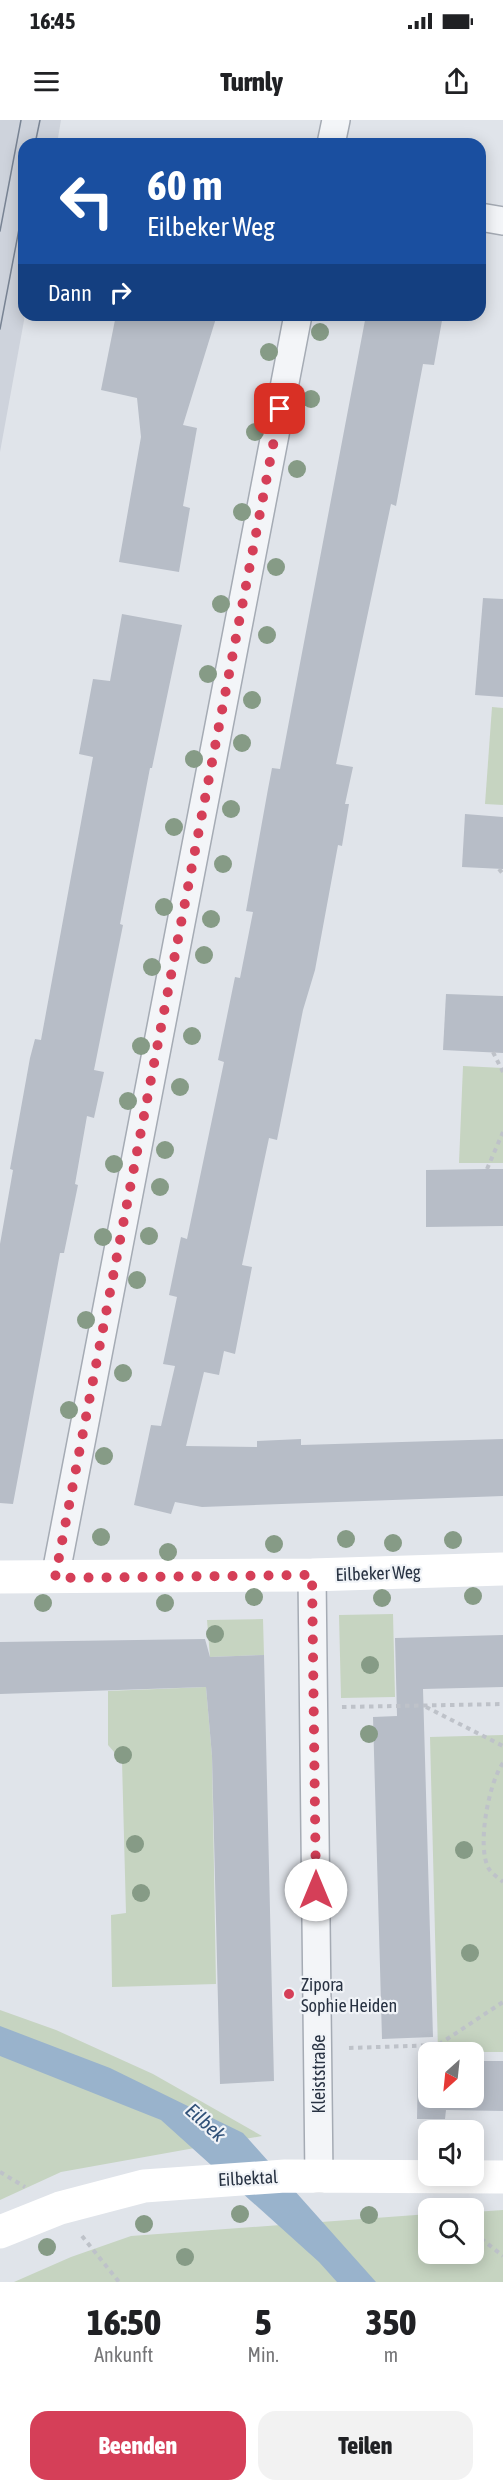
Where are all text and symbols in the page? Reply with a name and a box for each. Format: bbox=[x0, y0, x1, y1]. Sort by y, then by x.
text: 16:45 bbox=[30, 8, 75, 34]
icon: menu bbox=[30, 65, 63, 98]
icon: share bbox=[440, 65, 473, 98]
text: Turnly bbox=[220, 66, 283, 97]
text: 60 m bbox=[147, 161, 222, 209]
icon: left bbox=[48, 162, 126, 240]
text: Eilbeker Weg bbox=[147, 211, 275, 242]
icon: right bbox=[104, 276, 137, 309]
text: Dann bbox=[48, 280, 92, 306]
pin bbox=[254, 383, 305, 434]
icon: arrive bbox=[263, 392, 296, 425]
street label: Eilbeker Weg bbox=[335, 1561, 421, 1585]
position arrow bbox=[284, 1858, 348, 1922]
place label: Zipora Sophie Heiden bbox=[301, 1974, 397, 2016]
marker: Zipora Sophie Heiden bbox=[282, 1987, 296, 2001]
street label: Kleiststraße bbox=[308, 2035, 329, 2113]
north arrow bbox=[418, 2042, 484, 2108]
map controls bbox=[418, 2042, 484, 2264]
water label: Eilbek bbox=[181, 2098, 231, 2146]
button: sound bbox=[418, 2120, 484, 2186]
street label: Eilbektal bbox=[218, 2166, 278, 2190]
button: search bbox=[418, 2198, 484, 2264]
text: 16:50 bbox=[87, 2301, 161, 2343]
text: 5 bbox=[255, 2301, 272, 2343]
text: 350 bbox=[366, 2301, 416, 2343]
text: Ankunft bbox=[94, 2343, 153, 2366]
text: Min. bbox=[248, 2343, 279, 2366]
text: m bbox=[384, 2343, 398, 2366]
button: Beenden bbox=[30, 2411, 246, 2480]
button: Teilen bbox=[258, 2411, 473, 2480]

